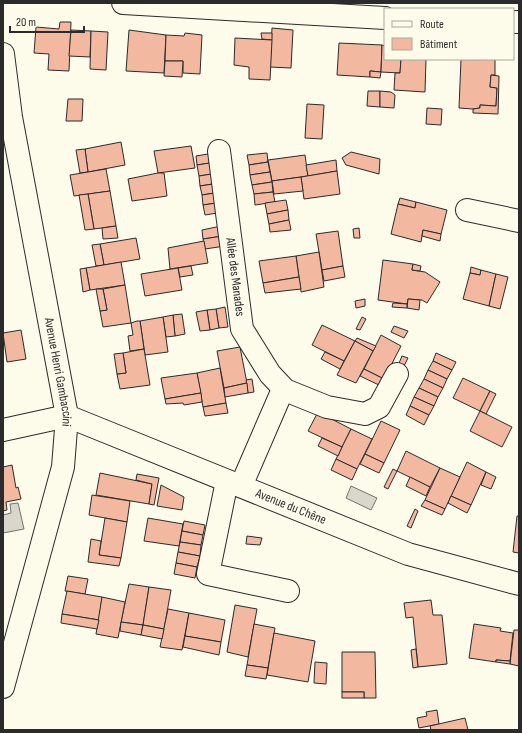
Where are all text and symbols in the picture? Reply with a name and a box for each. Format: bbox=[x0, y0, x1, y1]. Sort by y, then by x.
scale bar bbox=[10, 8, 84, 34]
legend bbox=[384, 8, 514, 60]
text: 20 m bbox=[16, 15, 36, 30]
text: Route bbox=[420, 17, 444, 32]
text: Bâtiment bbox=[420, 37, 458, 52]
street label: Allée des Manades bbox=[222, 236, 248, 318]
street label: Avenue Henri Gambaccini bbox=[41, 315, 75, 427]
street label: Avenue du Chêne bbox=[252, 485, 329, 528]

